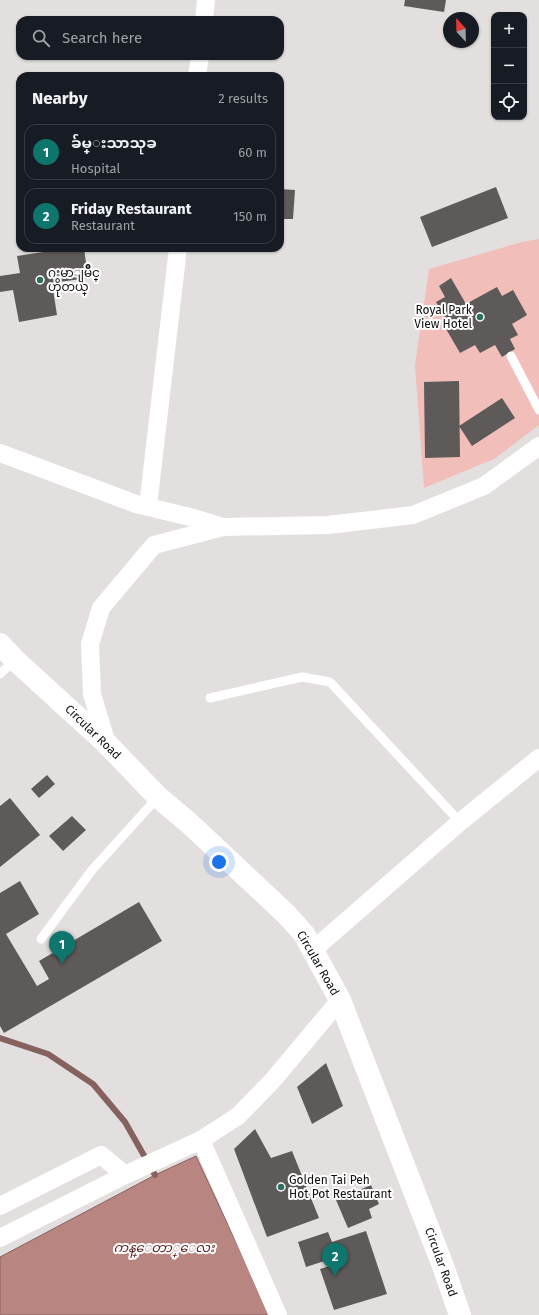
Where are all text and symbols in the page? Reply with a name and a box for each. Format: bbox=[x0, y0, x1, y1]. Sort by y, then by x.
north arrow bbox=[443, 12, 479, 48]
map controls bbox=[491, 12, 527, 120]
button: + bbox=[491, 12, 527, 48]
search box bbox=[16, 16, 284, 60]
icon: search bbox=[30, 27, 52, 49]
text: Search here bbox=[62, 29, 142, 47]
button: − bbox=[491, 48, 527, 84]
button: locate bbox=[491, 84, 527, 120]
text: Nearby bbox=[32, 88, 87, 109]
text: 2 results bbox=[218, 91, 268, 106]
text: ခ်မ္းသာသုခ bbox=[71, 134, 157, 152]
text: 1 bbox=[43, 145, 49, 160]
text: 60 m bbox=[238, 145, 267, 160]
text: Hospital bbox=[71, 161, 120, 176]
text: Friday Restaurant bbox=[71, 200, 191, 218]
text: 2 bbox=[43, 209, 49, 224]
text: 150 m bbox=[233, 209, 267, 224]
text: Restaurant bbox=[71, 218, 135, 233]
place label: ဂႏမာျမိဳင္ ဟိုတယ္ bbox=[48, 264, 100, 297]
marker: ဂႏမာျမိဳင္ ဟိုတယ္ bbox=[35, 275, 45, 285]
place label: Royal Park View Hotel bbox=[414, 303, 473, 331]
marker: Royal Park View Hotel bbox=[475, 312, 485, 322]
street label: Circular Road bbox=[62, 702, 124, 762]
your location bbox=[209, 852, 229, 872]
street label: Circular Road bbox=[294, 928, 342, 998]
pin: 1 bbox=[49, 931, 75, 964]
place label: Golden Tai Peh Hot Pot Restaurant bbox=[289, 1173, 393, 1201]
marker: Golden Tai Peh Hot Pot Restaurant bbox=[276, 1182, 286, 1192]
street label: Circular Road bbox=[422, 1226, 460, 1298]
water label: ကန္ေတာ္ေလး bbox=[114, 1240, 216, 1259]
pin: 2 bbox=[322, 1243, 348, 1276]

